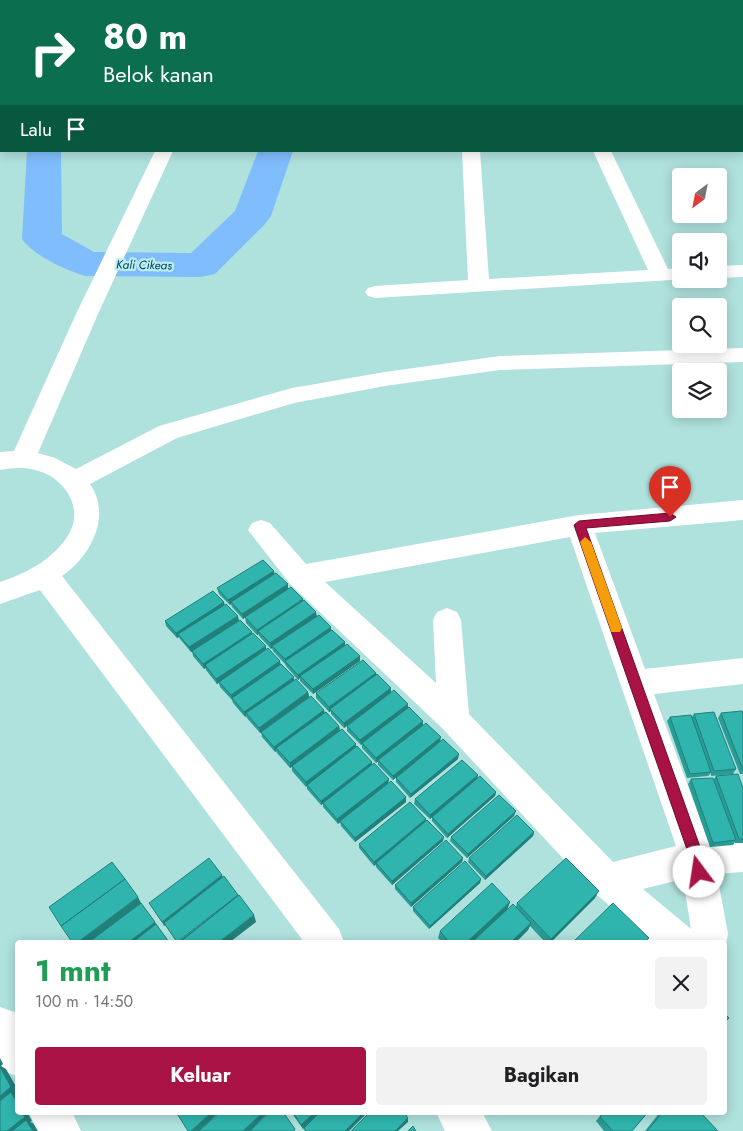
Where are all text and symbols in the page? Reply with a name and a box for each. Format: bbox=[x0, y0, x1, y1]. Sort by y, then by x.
text: 80 m bbox=[103, 12, 187, 62]
icon: right bbox=[20, 20, 85, 85]
text: Belok kanan bbox=[103, 58, 214, 90]
icon: arrive bbox=[62, 115, 90, 143]
text: Lalu bbox=[20, 116, 52, 143]
north arrow bbox=[672, 168, 728, 222]
map controls bbox=[672, 168, 727, 418]
button: sound bbox=[672, 233, 727, 288]
water label: Kali Cikeas bbox=[116, 256, 172, 274]
button: search bbox=[672, 298, 727, 353]
button: layers bbox=[672, 363, 727, 418]
pin bbox=[649, 466, 691, 517]
icon: arrive bbox=[656, 473, 684, 501]
position arrow bbox=[672, 845, 724, 897]
text: 1 mnt bbox=[35, 949, 111, 992]
button: close bbox=[655, 957, 707, 1009]
text: 100 m · 14:50 bbox=[35, 990, 133, 1013]
button: Keluar bbox=[35, 1047, 366, 1105]
button: Bagikan bbox=[376, 1047, 707, 1105]

